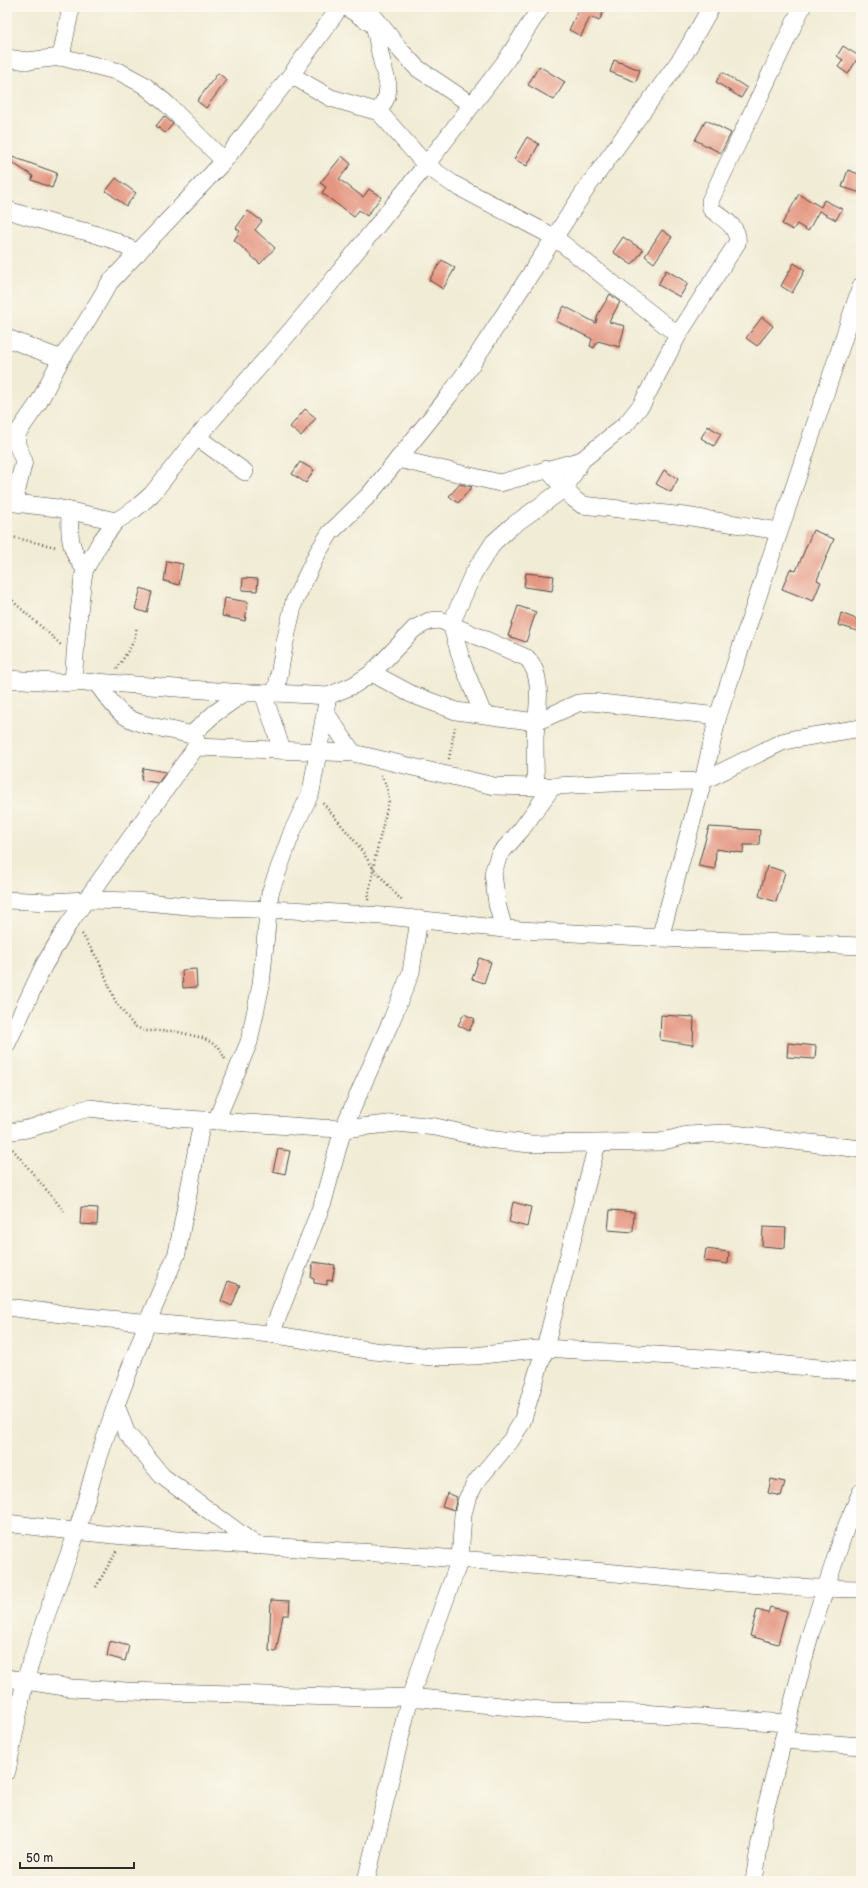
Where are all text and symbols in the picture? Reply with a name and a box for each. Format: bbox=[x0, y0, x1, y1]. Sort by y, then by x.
scale bar bbox=[20, 1844, 134, 1870]
text: 50 m bbox=[26, 1851, 53, 1866]

